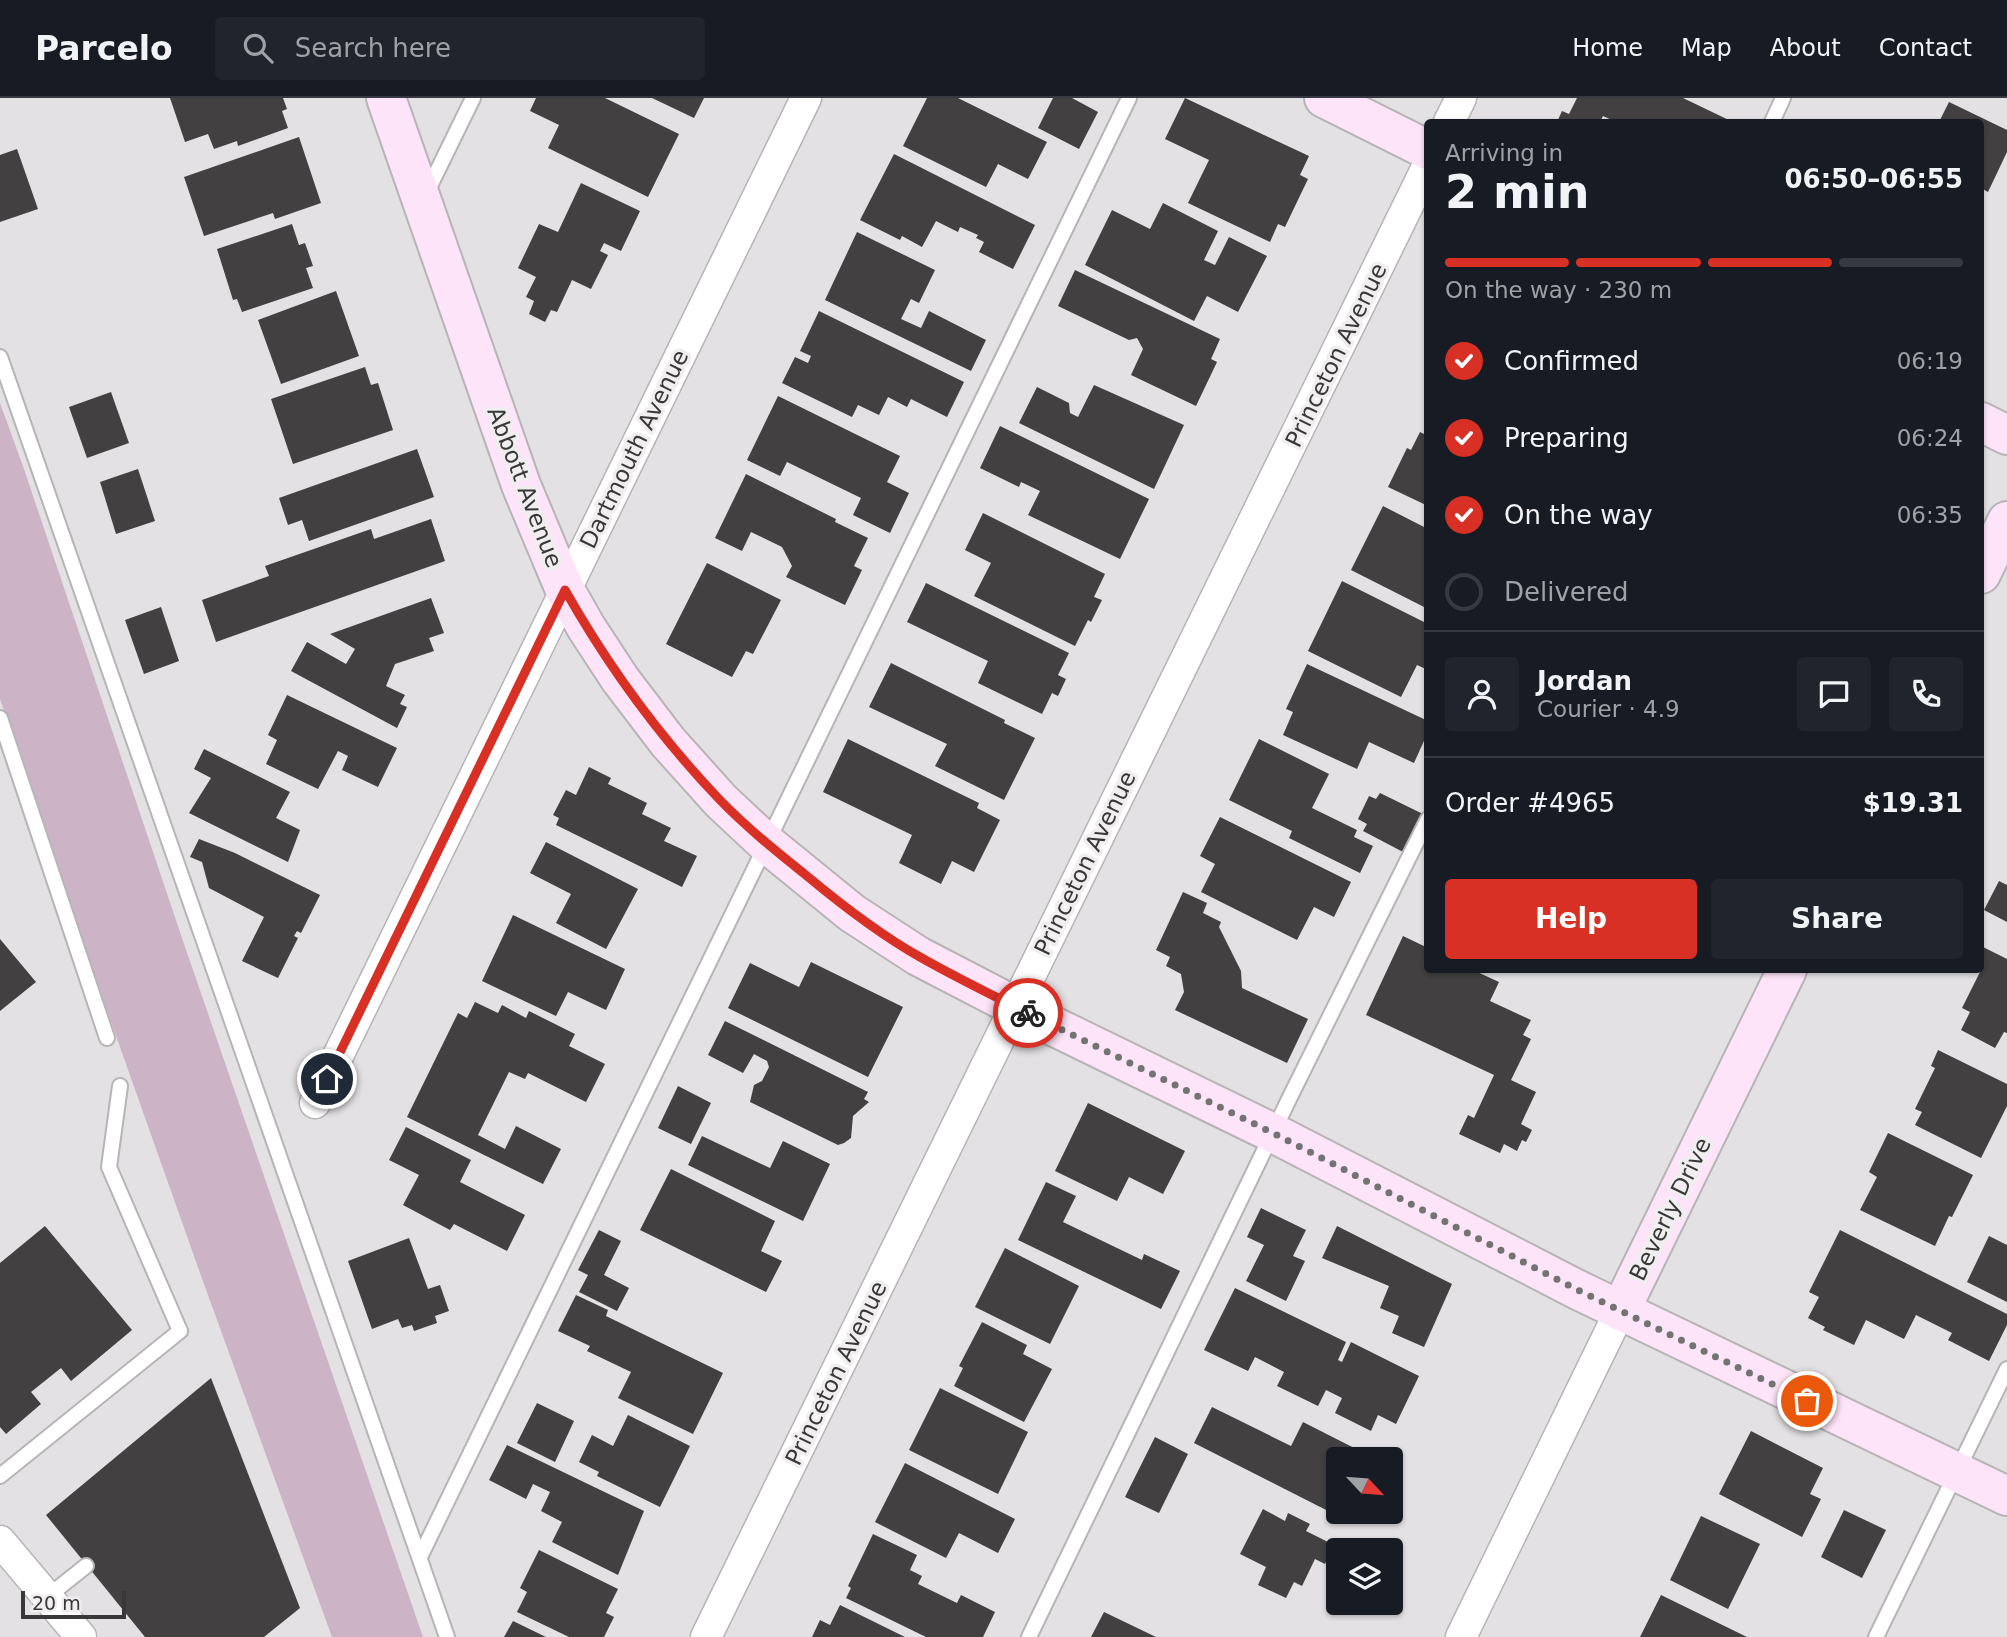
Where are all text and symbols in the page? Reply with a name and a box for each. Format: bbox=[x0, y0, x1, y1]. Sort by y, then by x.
search box bbox=[215, 17, 705, 80]
text: Parcelo bbox=[35, 29, 173, 68]
icon: search bbox=[239, 29, 277, 67]
text: Search here bbox=[295, 33, 451, 63]
text: Home bbox=[1572, 34, 1643, 62]
text: Map bbox=[1681, 34, 1732, 62]
text: About bbox=[1770, 34, 1841, 62]
text: Contact bbox=[1879, 34, 1972, 62]
text: Arriving in bbox=[1445, 140, 1563, 166]
text: 06:50–06:55 bbox=[1784, 164, 1963, 194]
text: 2 min bbox=[1445, 165, 1589, 219]
street label: Princeton Avenue bbox=[1280, 259, 1392, 451]
text: On the way · 230 m bbox=[1445, 277, 1672, 303]
icon: check bbox=[1445, 342, 1483, 380]
street label: Dartmouth Avenue bbox=[575, 345, 693, 553]
text: Confirmed bbox=[1504, 346, 1639, 376]
text: 06:19 bbox=[1897, 348, 1963, 374]
street label: Abbott Avenue bbox=[482, 403, 568, 571]
icon: check bbox=[1445, 419, 1483, 457]
text: Preparing bbox=[1504, 423, 1629, 453]
text: 06:24 bbox=[1897, 425, 1963, 451]
icon: check bbox=[1445, 496, 1483, 534]
text: On the way bbox=[1504, 500, 1653, 530]
text: 06:35 bbox=[1897, 502, 1963, 528]
text: Delivered bbox=[1504, 577, 1628, 607]
button: person bbox=[1445, 657, 1519, 731]
button: chat bbox=[1797, 657, 1871, 731]
button: phone bbox=[1889, 657, 1963, 731]
text: Jordan bbox=[1537, 666, 1632, 696]
text: Courier · 4.9 bbox=[1537, 696, 1680, 722]
street label: Princeton Avenue bbox=[1029, 767, 1141, 959]
text: Order #4965 bbox=[1445, 788, 1615, 818]
text: $19.31 bbox=[1863, 788, 1963, 818]
button: Help bbox=[1445, 879, 1697, 959]
button: Share bbox=[1711, 879, 1963, 959]
courier bbox=[993, 978, 1063, 1048]
icon: bike bbox=[1009, 994, 1047, 1032]
pin bbox=[297, 1049, 357, 1109]
icon: home bbox=[308, 1060, 346, 1098]
street label: Beverly Drive bbox=[1624, 1133, 1716, 1285]
street label: Princeton Avenue bbox=[780, 1277, 892, 1469]
pin bbox=[1777, 1371, 1837, 1431]
icon: bag bbox=[1788, 1382, 1826, 1420]
north arrow bbox=[1326, 1447, 1404, 1524]
map controls bbox=[1326, 1447, 1403, 1615]
button: layers bbox=[1326, 1538, 1403, 1615]
scale bar bbox=[21, 1588, 126, 1620]
text: 20 m bbox=[32, 1592, 81, 1614]

